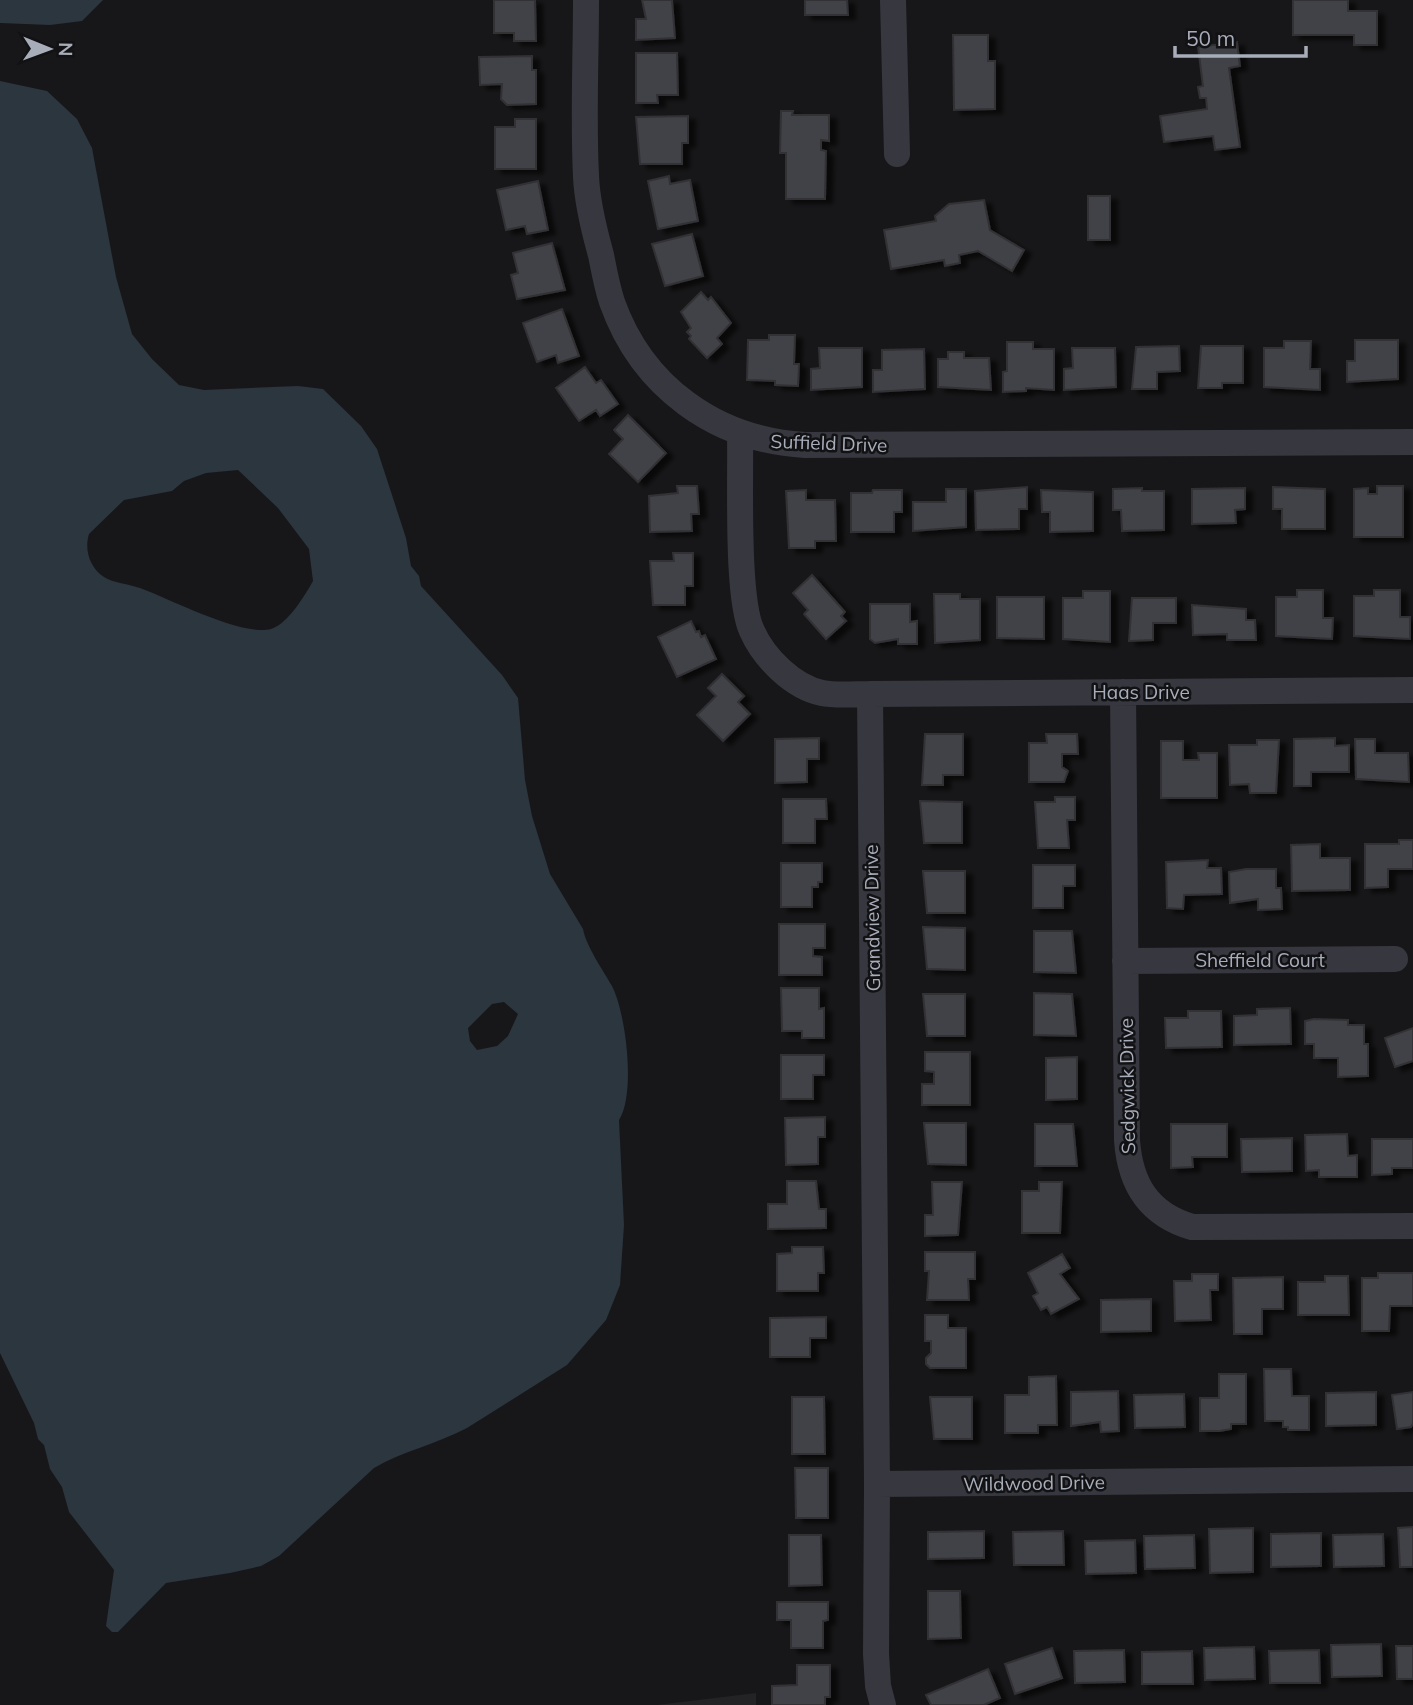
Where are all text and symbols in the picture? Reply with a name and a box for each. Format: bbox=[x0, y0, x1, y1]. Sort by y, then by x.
north arrow bbox=[14, 14, 84, 84]
scale bar bbox=[1175, 14, 1306, 58]
text: 50 m bbox=[1186, 25, 1235, 51]
text: N bbox=[54, 42, 78, 57]
street label: Suffield Drive bbox=[770, 429, 888, 457]
street label: Haas Drive bbox=[1092, 680, 1190, 704]
street label: Grandview Drive bbox=[859, 844, 885, 992]
street label: Sheffield Court bbox=[1195, 948, 1325, 972]
street label: Sedgwick Drive bbox=[1114, 1018, 1140, 1154]
street label: Wildwood Drive bbox=[963, 1470, 1105, 1496]

